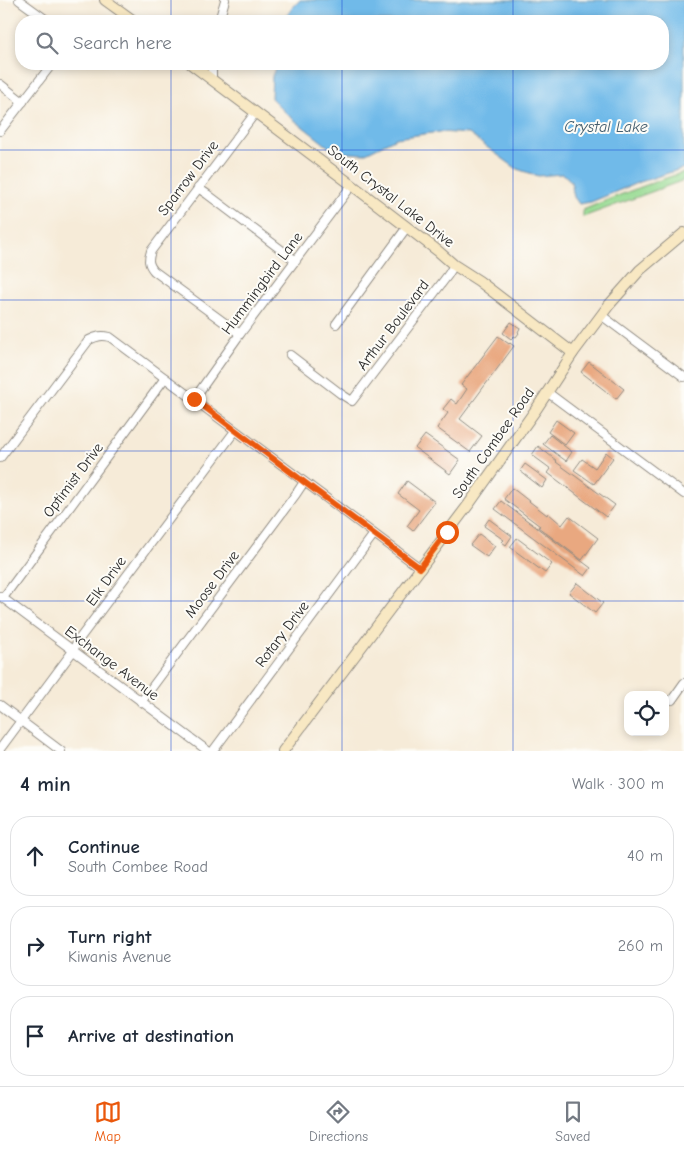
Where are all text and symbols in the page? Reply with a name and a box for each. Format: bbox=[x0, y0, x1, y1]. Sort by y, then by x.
search box bbox=[15, 15, 669, 70]
icon: search bbox=[33, 29, 61, 57]
text: Search here bbox=[73, 32, 172, 54]
water label: Crystal Lake bbox=[564, 118, 648, 136]
street label: Sparrow Drive bbox=[154, 136, 222, 219]
street label: South Crystal Lake Drive bbox=[324, 141, 458, 251]
street label: Hummingbird Lane bbox=[218, 228, 307, 338]
street label: Arthur Boulevard bbox=[353, 276, 433, 374]
street label: South Combee Road bbox=[448, 384, 538, 502]
route end bbox=[183, 388, 206, 411]
street label: Optimist Drive bbox=[39, 439, 107, 521]
route start bbox=[436, 521, 459, 544]
street label: Moose Drive bbox=[181, 547, 243, 621]
street label: Elk Drive bbox=[82, 552, 130, 609]
street label: Rotary Drive bbox=[251, 597, 313, 671]
street label: Exchange Avenue bbox=[61, 622, 163, 705]
map controls bbox=[624, 691, 669, 736]
button: locate bbox=[624, 691, 669, 736]
text: 4 min bbox=[20, 772, 71, 796]
text: Walk · 300 m bbox=[572, 775, 664, 793]
text: Continue bbox=[68, 836, 140, 858]
icon: ahead bbox=[21, 842, 49, 870]
text: 40 m bbox=[627, 847, 663, 865]
text: South Combee Road bbox=[68, 858, 208, 876]
text: Turn right bbox=[68, 926, 152, 948]
icon: right bbox=[21, 932, 49, 960]
text: 260 m bbox=[618, 937, 663, 955]
text: Kiwanis Avenue bbox=[68, 948, 171, 966]
icon: arrive bbox=[21, 1022, 49, 1050]
text: Arrive at destination bbox=[68, 1025, 234, 1047]
tab: Map bbox=[94, 1098, 122, 1145]
tab: Directions bbox=[309, 1098, 368, 1145]
tab: Saved bbox=[555, 1098, 590, 1145]

